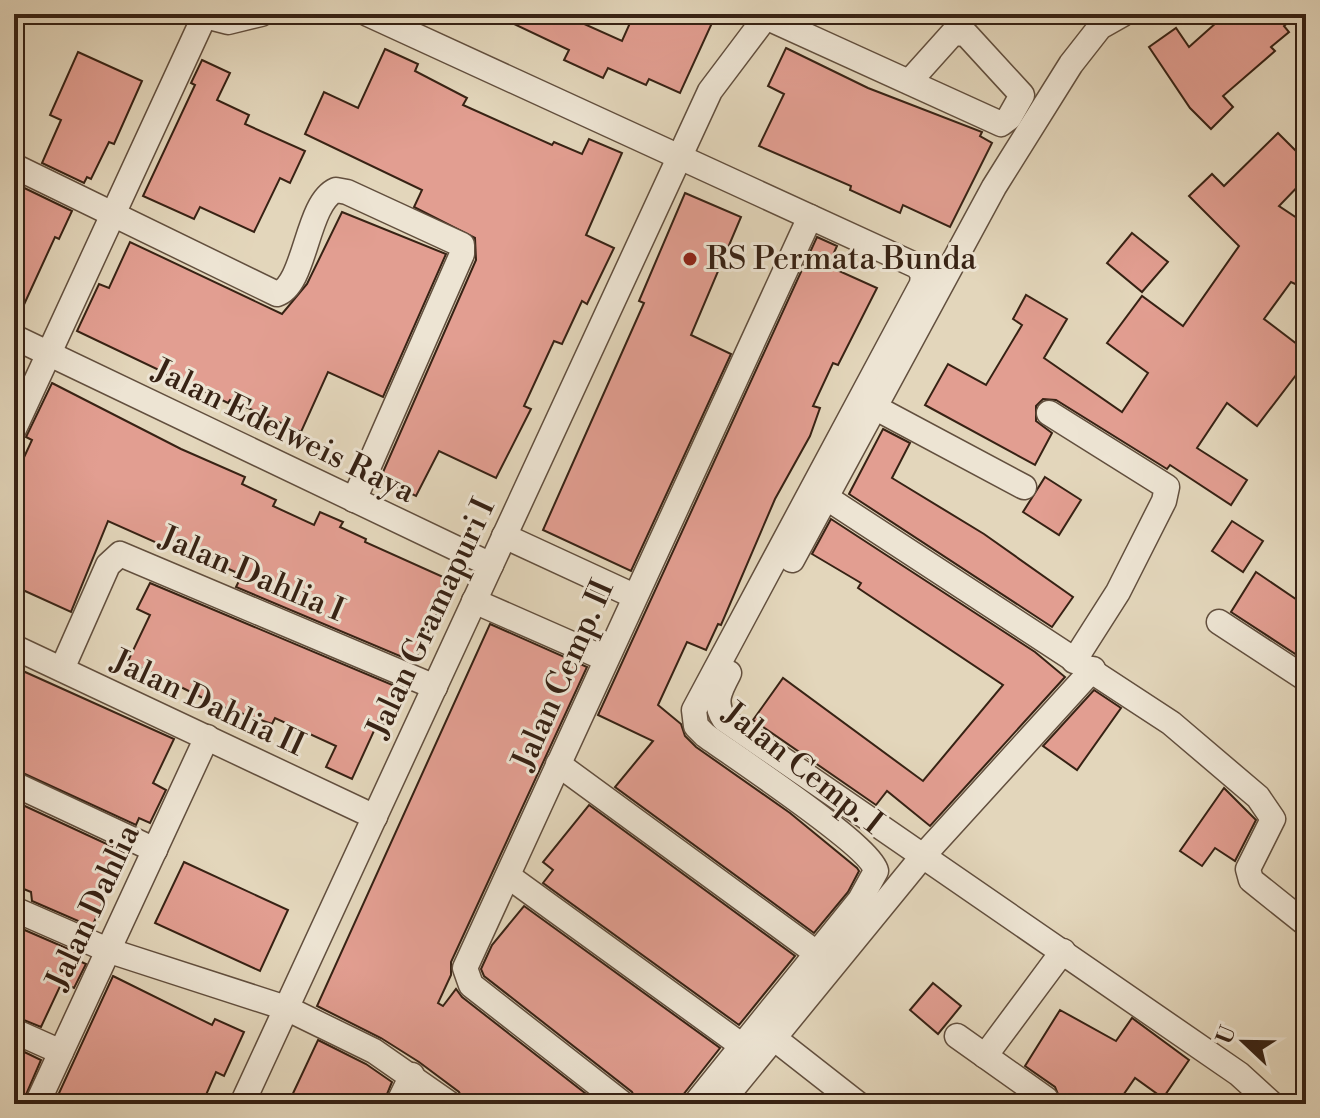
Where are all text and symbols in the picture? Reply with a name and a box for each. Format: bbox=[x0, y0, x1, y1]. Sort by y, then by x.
place label: RS Permata Bunda bbox=[706, 239, 977, 279]
marker: RS Permata Bunda bbox=[681, 250, 699, 268]
street label: Jalan Edelweis Raya bbox=[146, 350, 422, 512]
street label: Jalan Gramapuri I bbox=[358, 492, 504, 745]
street label: Jalan Dahlia I bbox=[153, 517, 350, 631]
street label: Jalan Cemp. II bbox=[503, 574, 623, 777]
street label: Jalan Dahlia II bbox=[104, 640, 311, 765]
street label: Jalan Cemp. I bbox=[714, 693, 891, 843]
street label: Jalan Dahlia bbox=[37, 817, 149, 997]
north arrow bbox=[1204, 1002, 1284, 1082]
text: U bbox=[1211, 1022, 1243, 1048]

